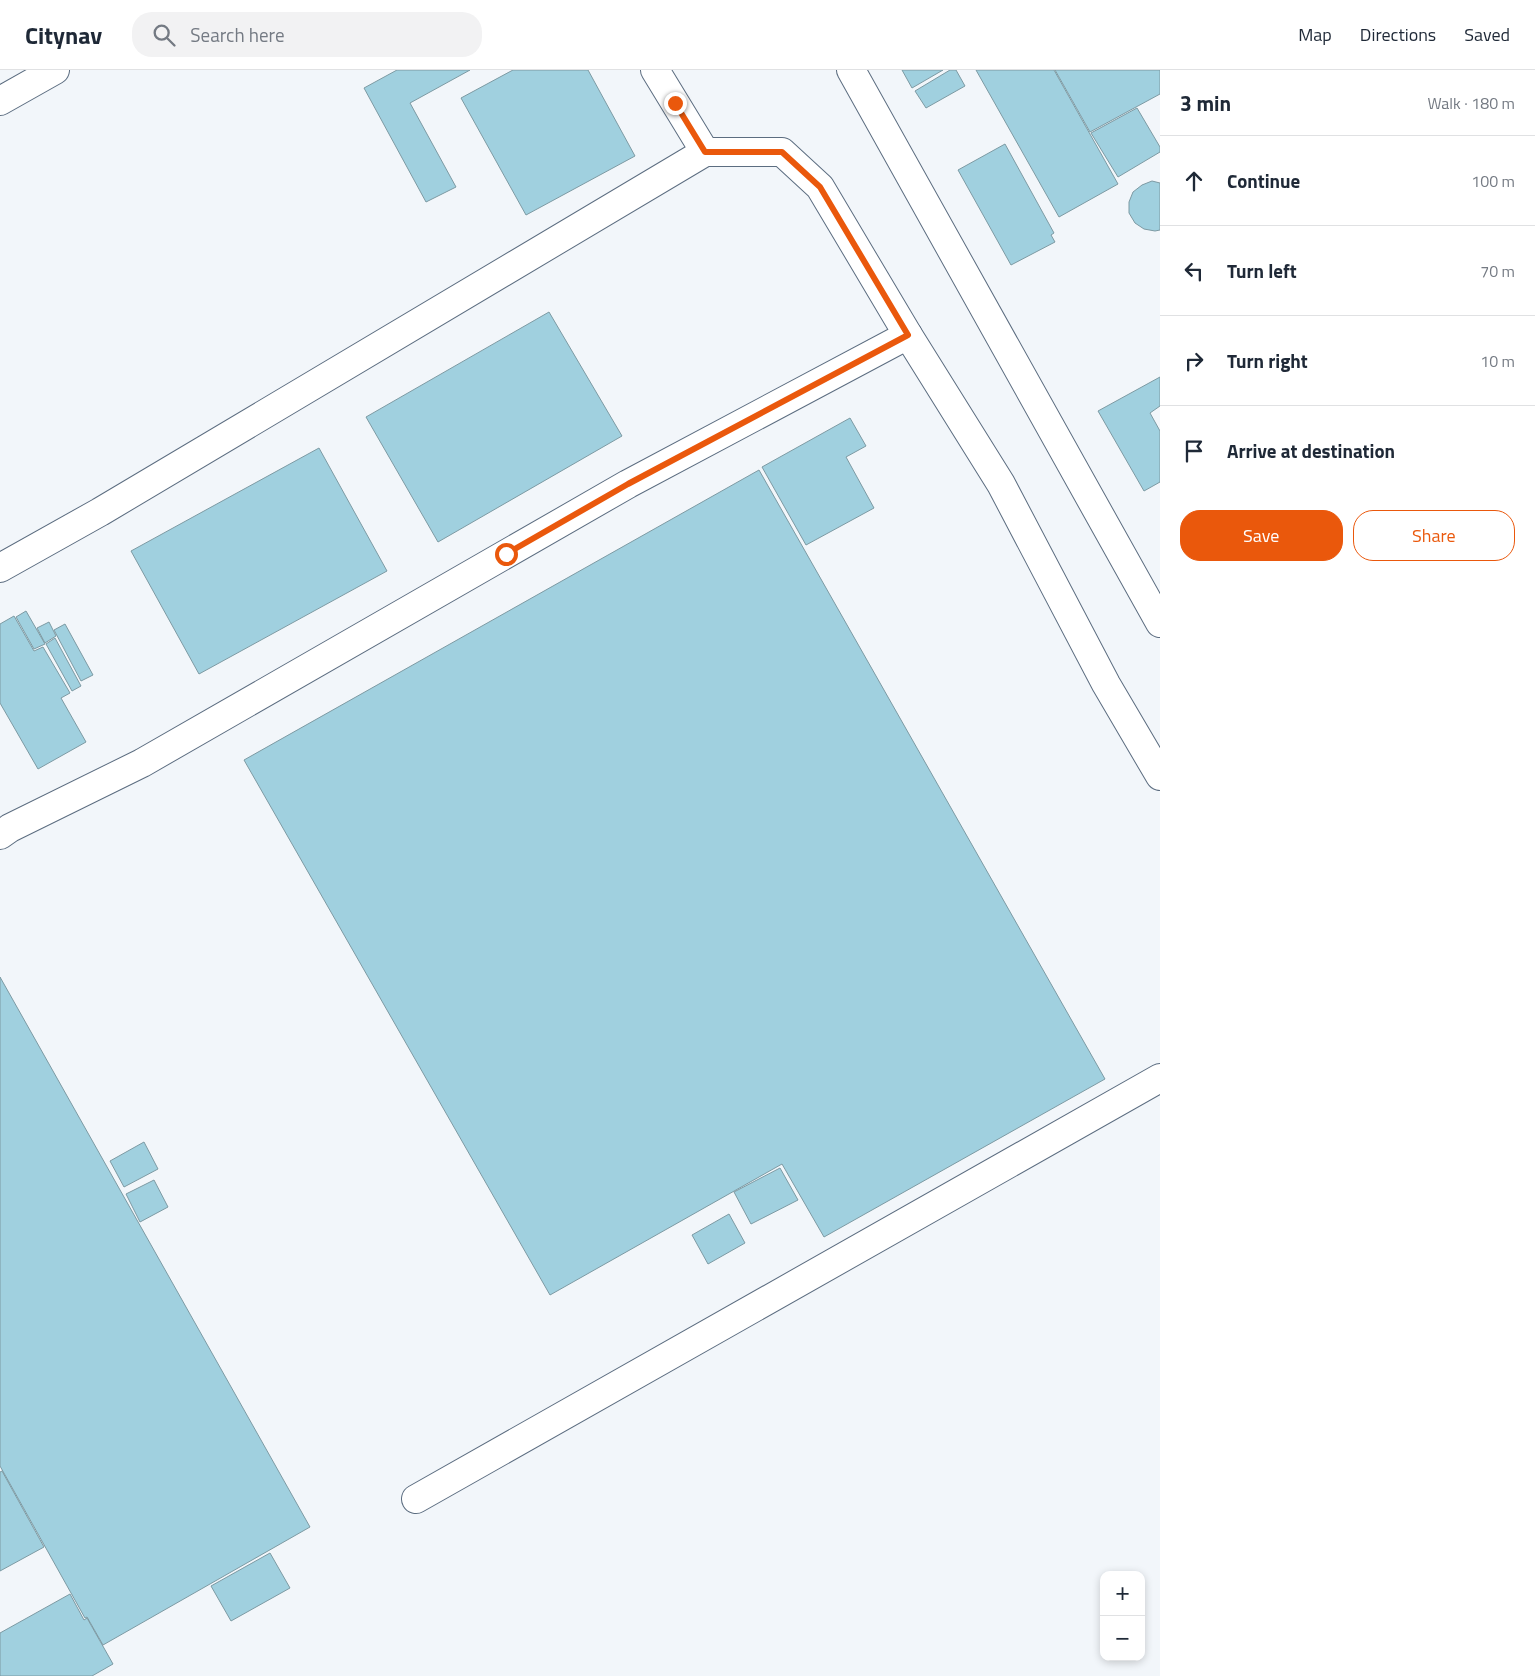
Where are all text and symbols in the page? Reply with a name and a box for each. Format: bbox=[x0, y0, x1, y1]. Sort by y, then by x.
search box bbox=[132, 12, 482, 57]
text: Citynav bbox=[25, 17, 102, 53]
text: Search here bbox=[190, 20, 285, 49]
icon: search bbox=[150, 21, 178, 49]
text: Map bbox=[1298, 21, 1332, 48]
text: Directions bbox=[1360, 21, 1436, 48]
text: Saved bbox=[1464, 21, 1510, 48]
text: 3 min bbox=[1180, 87, 1231, 119]
text: Walk · 180 m bbox=[1427, 91, 1515, 115]
route end bbox=[664, 92, 687, 115]
text: Continue bbox=[1227, 166, 1300, 195]
icon: ahead bbox=[1180, 167, 1208, 195]
text: 100 m bbox=[1471, 169, 1515, 193]
text: Turn left bbox=[1227, 256, 1297, 285]
icon: left bbox=[1180, 257, 1208, 285]
text: 70 m bbox=[1480, 259, 1515, 283]
text: Turn right bbox=[1227, 346, 1308, 375]
icon: right bbox=[1180, 347, 1208, 375]
text: 10 m bbox=[1480, 349, 1515, 373]
text: Arrive at destination bbox=[1227, 436, 1395, 465]
icon: arrive bbox=[1180, 437, 1208, 465]
button: Save bbox=[1180, 510, 1343, 561]
button: Share bbox=[1353, 510, 1515, 561]
route start bbox=[495, 543, 518, 566]
map controls bbox=[1100, 1571, 1145, 1661]
button: + bbox=[1100, 1571, 1145, 1616]
button: − bbox=[1100, 1616, 1145, 1661]

